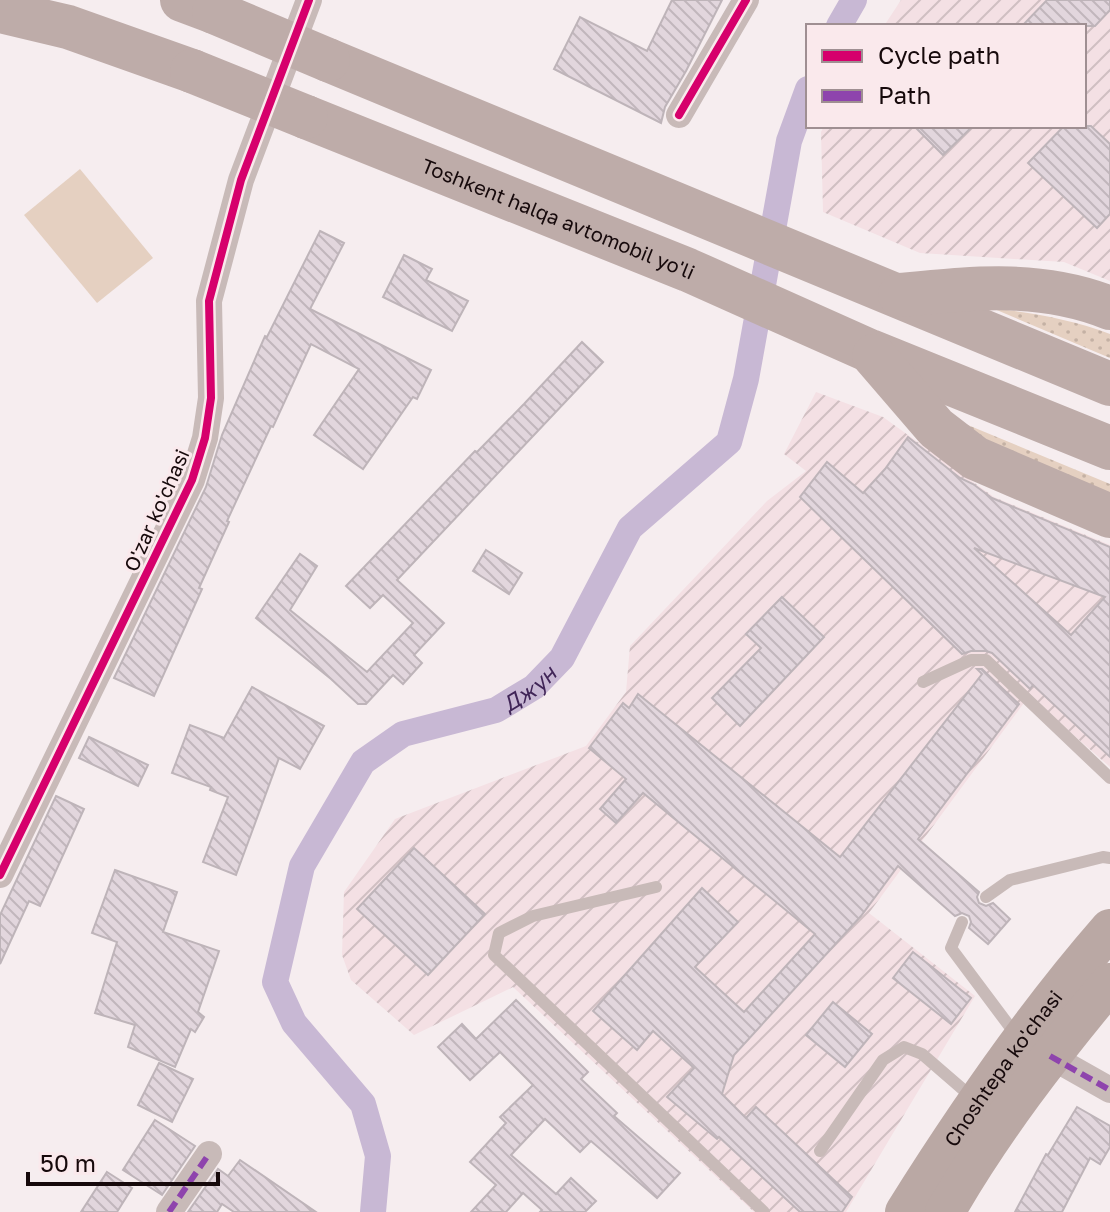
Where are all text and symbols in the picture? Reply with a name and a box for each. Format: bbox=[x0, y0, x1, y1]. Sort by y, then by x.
legend bbox=[806, 24, 1086, 128]
text: Cycle path bbox=[878, 40, 1000, 69]
text: Path bbox=[878, 80, 931, 109]
street label: Toshkent halqa avtomobil yo'li bbox=[419, 153, 699, 284]
street label: O'zar ko'chasi bbox=[118, 445, 194, 575]
water label: Джун bbox=[496, 658, 562, 717]
street label: Choshtepa ko'chasi bbox=[939, 985, 1067, 1151]
scale bar bbox=[28, 1136, 218, 1186]
text: 50 m bbox=[40, 1148, 96, 1177]

